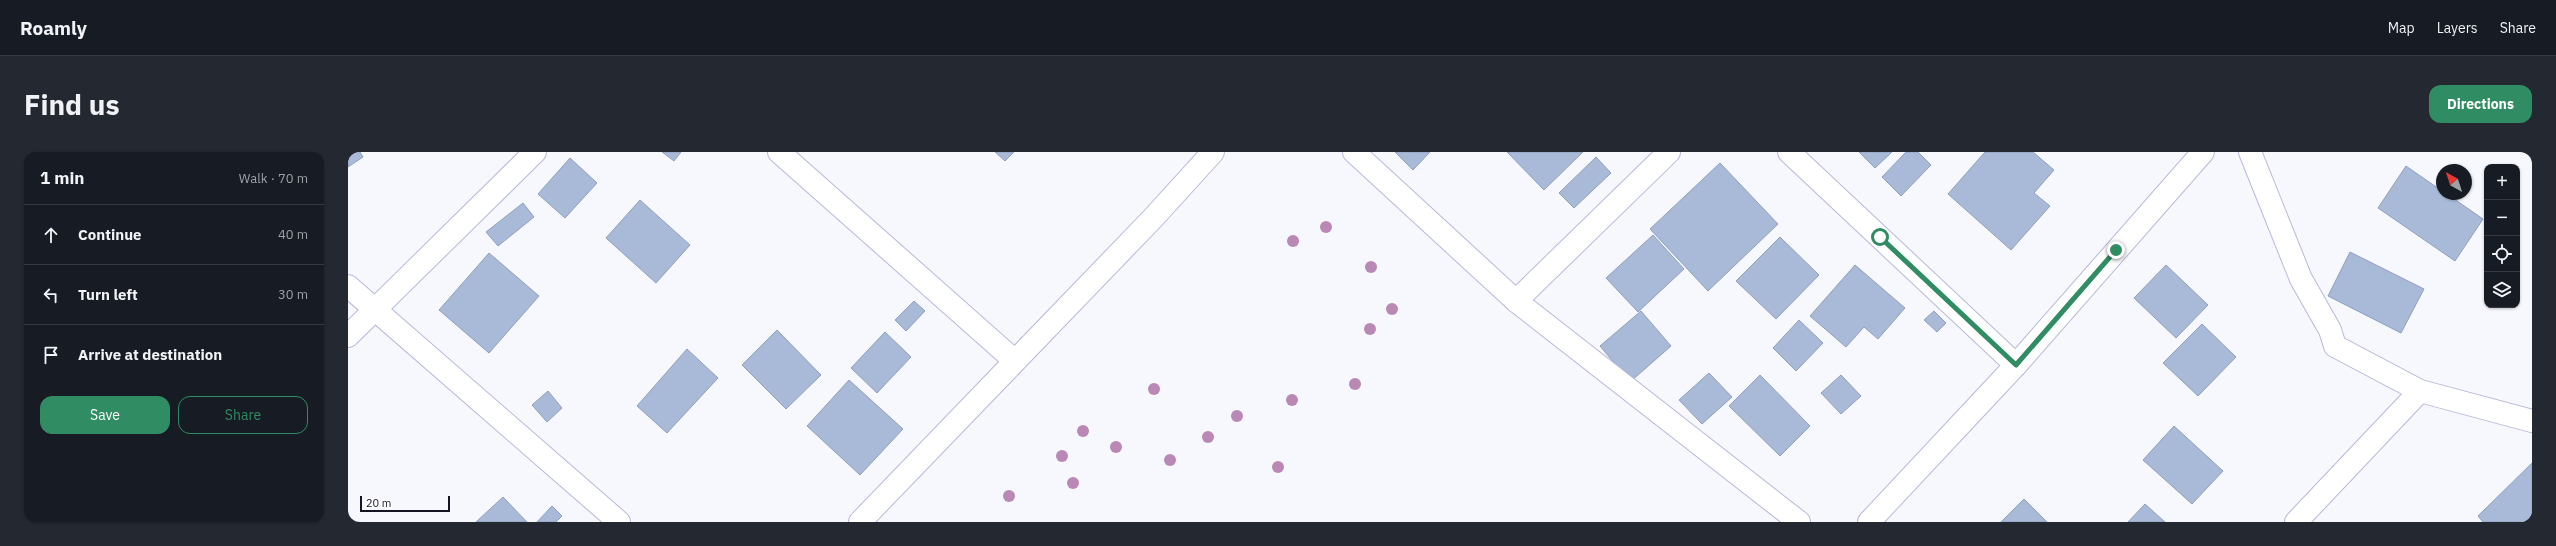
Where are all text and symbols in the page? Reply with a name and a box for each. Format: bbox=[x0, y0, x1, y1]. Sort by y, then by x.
text: Roamly bbox=[20, 16, 87, 40]
text: Map bbox=[2388, 19, 2415, 37]
text: Layers bbox=[2437, 19, 2478, 37]
text: Share bbox=[2500, 19, 2536, 37]
button: Directions bbox=[2429, 85, 2532, 123]
text: Find us bbox=[24, 86, 120, 123]
north arrow bbox=[2436, 164, 2472, 200]
map controls bbox=[2484, 164, 2520, 308]
button: + bbox=[2484, 164, 2520, 200]
text: 1 min bbox=[40, 167, 84, 189]
text: Walk · 70 m bbox=[239, 170, 308, 187]
button: − bbox=[2484, 200, 2520, 236]
icon: ahead bbox=[40, 224, 62, 246]
text: Continue bbox=[78, 225, 142, 244]
text: 40 m bbox=[278, 226, 308, 243]
route start bbox=[1871, 228, 1889, 246]
button: locate bbox=[2484, 236, 2520, 272]
route end bbox=[2107, 241, 2125, 259]
button: layers bbox=[2484, 272, 2520, 308]
icon: left bbox=[40, 284, 62, 306]
text: Turn left bbox=[78, 285, 138, 304]
text: 30 m bbox=[278, 286, 308, 303]
icon: arrive bbox=[40, 344, 62, 366]
text: Arrive at destination bbox=[78, 345, 222, 364]
button: Save bbox=[40, 396, 170, 434]
button: Share bbox=[178, 396, 308, 434]
scale bar bbox=[360, 494, 450, 513]
text: 20 m bbox=[366, 496, 391, 510]

